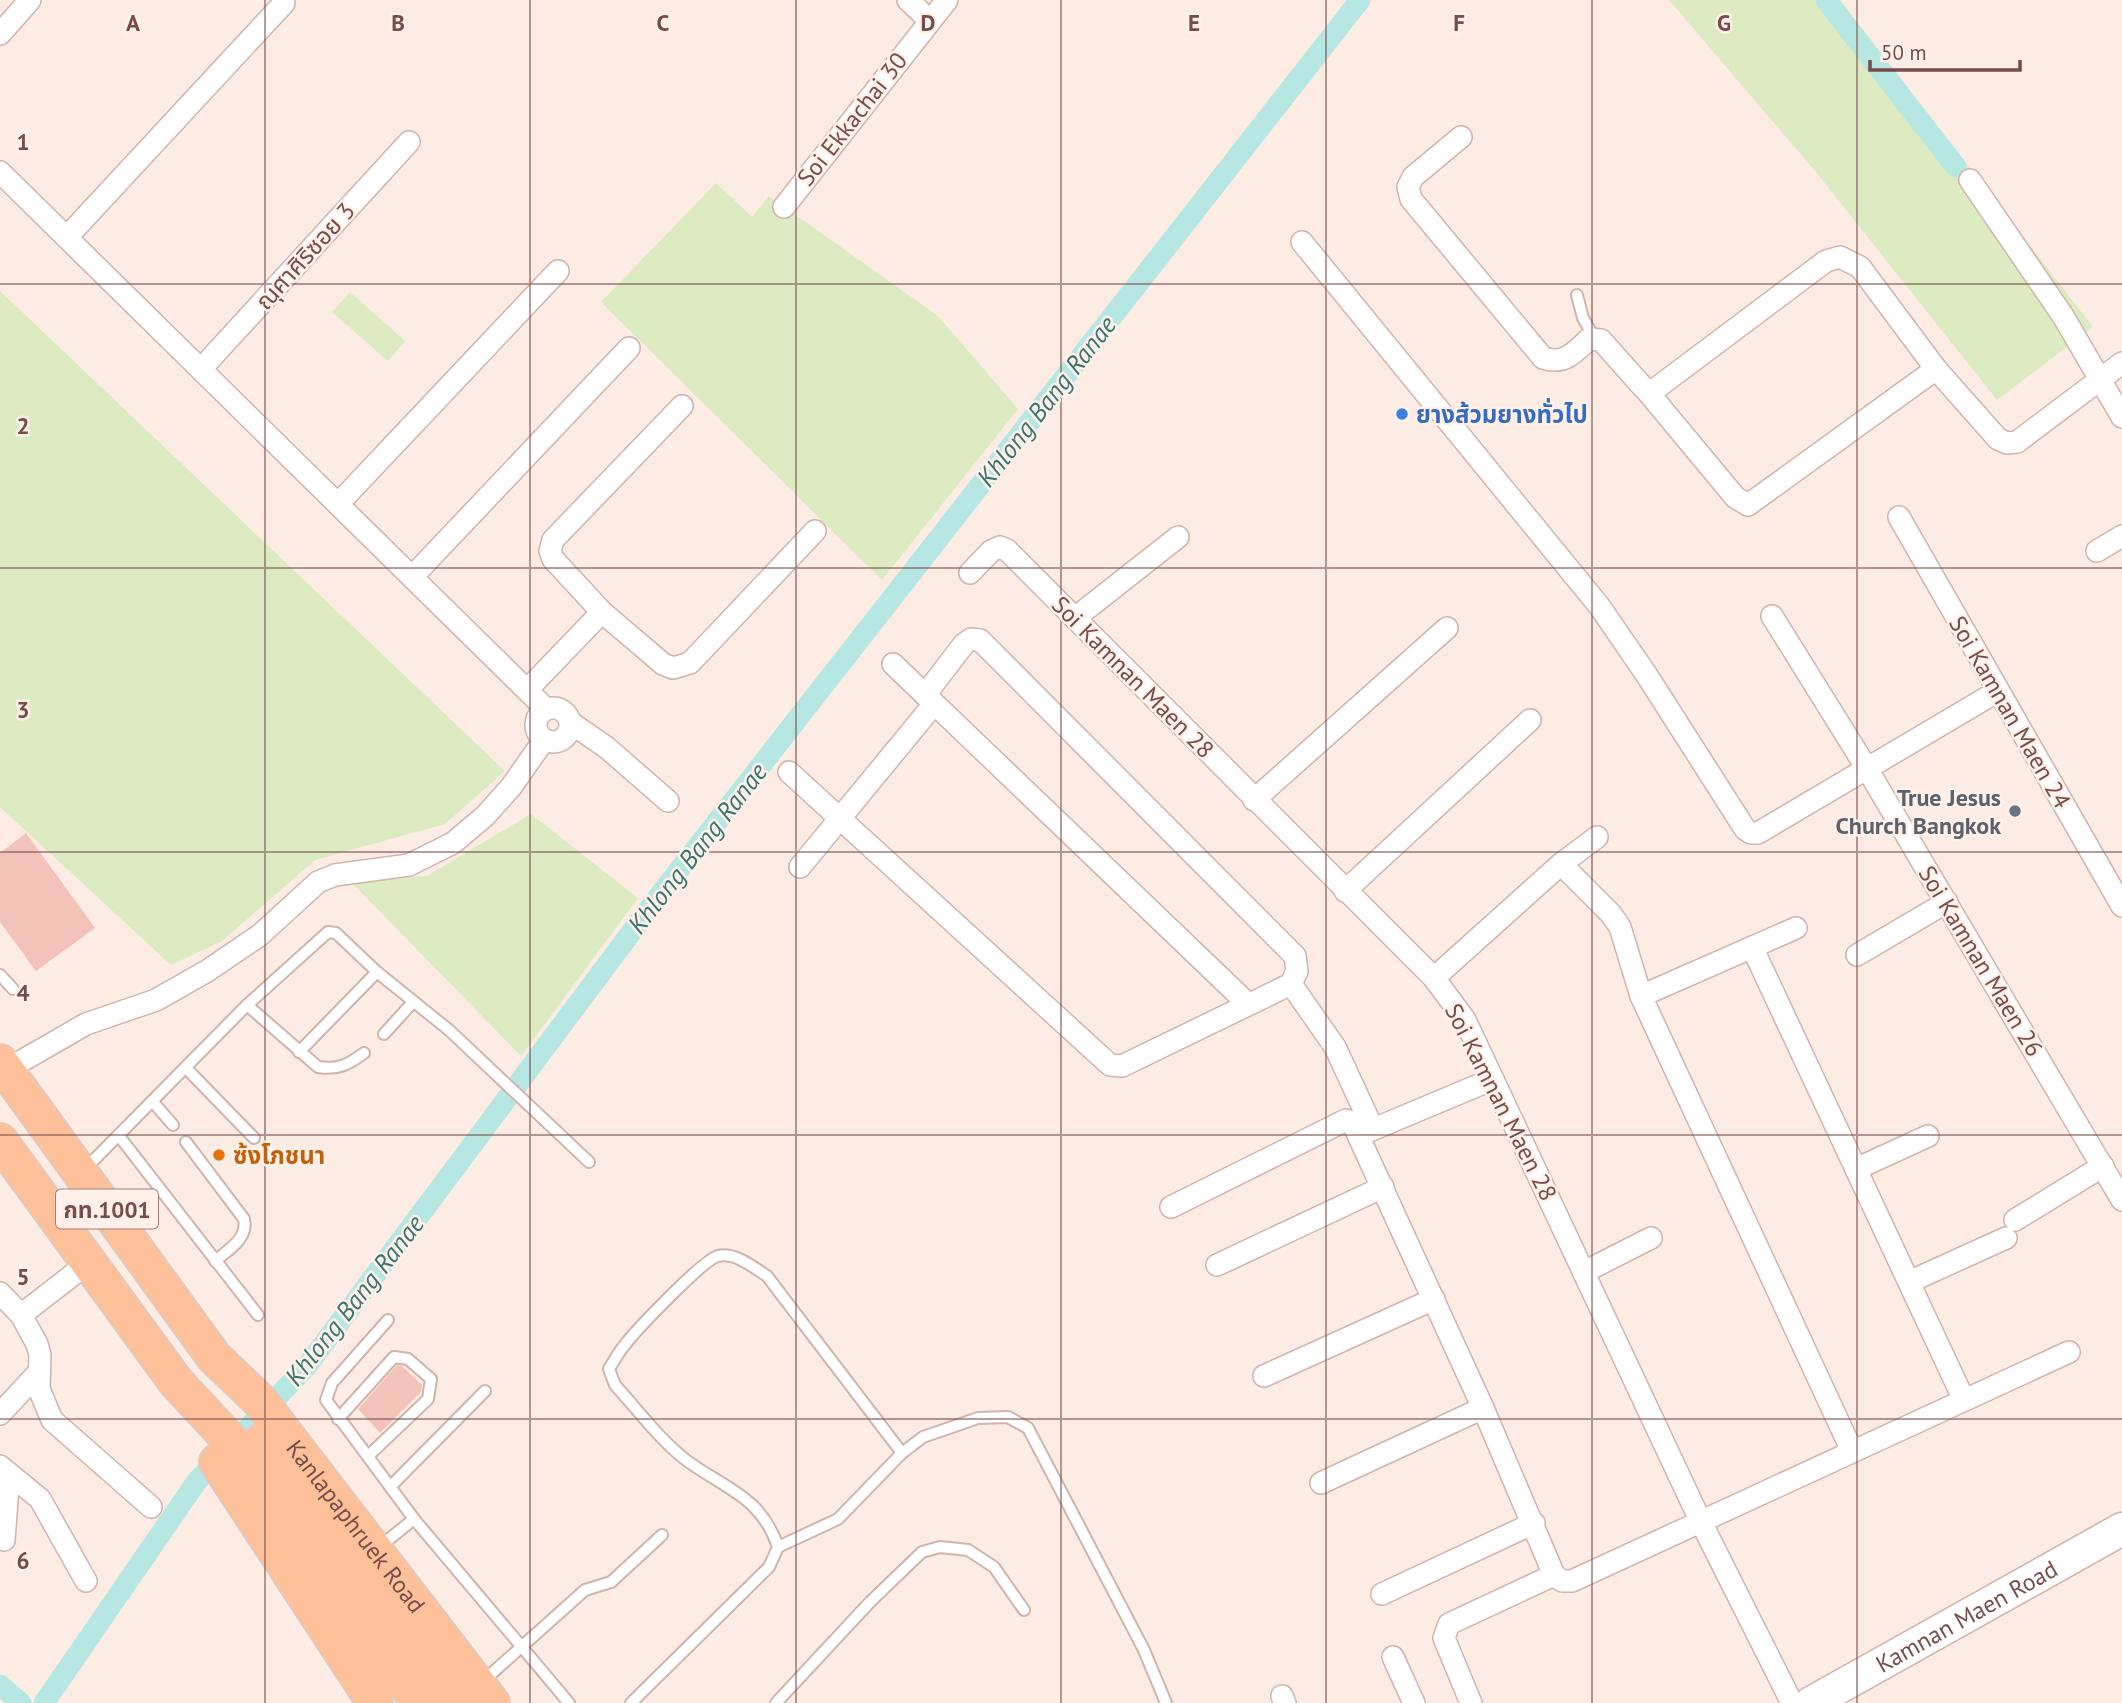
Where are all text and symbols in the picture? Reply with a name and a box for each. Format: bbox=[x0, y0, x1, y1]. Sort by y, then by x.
text: A bbox=[126, 8, 140, 37]
text: B bbox=[391, 8, 405, 37]
text: C bbox=[657, 8, 670, 37]
text: D bbox=[921, 8, 935, 37]
text: E bbox=[1188, 8, 1200, 37]
text: F bbox=[1453, 8, 1465, 37]
text: G bbox=[1717, 8, 1731, 37]
scale bar bbox=[1870, 28, 2021, 72]
text: 50 m bbox=[1881, 39, 1927, 66]
street label: Soi Ekkachai 30 bbox=[790, 46, 914, 192]
text: 1 bbox=[16, 127, 30, 156]
street label: ณุศาศิริซอย 3 bbox=[249, 196, 361, 316]
water label: Khlong Bang Ranae bbox=[969, 309, 1123, 493]
place label: ยางส้วมยางทั่วไป bbox=[1416, 398, 1588, 430]
marker: ยางส้วมยางทั่วไป bbox=[1394, 406, 1410, 422]
text: 2 bbox=[16, 411, 30, 440]
street label: Soi Kamnan Maen 28 bbox=[1045, 589, 1221, 765]
street label: Soi Kamnan Maen 24 bbox=[1942, 610, 2078, 814]
text: 3 bbox=[16, 695, 30, 724]
water label: Khlong Bang Ranae bbox=[620, 756, 774, 940]
place label: True Jesus Church Bangkok bbox=[1835, 782, 2001, 841]
marker: True Jesus Church Bangkok bbox=[2007, 803, 2023, 819]
street label: Soi Kamnan Maen 26 bbox=[1912, 860, 2050, 1062]
text: 4 bbox=[16, 978, 30, 1007]
street label: Soi Kamnan Maen 28 bbox=[1438, 998, 1564, 1206]
place label: ซ้งโภชนา bbox=[233, 1140, 325, 1171]
marker: ซ้งโภชนา bbox=[211, 1147, 227, 1163]
road number: กท.1001 bbox=[56, 1190, 158, 1228]
water label: Khlong Bang Ranae bbox=[277, 1208, 431, 1392]
text: 5 bbox=[16, 1262, 30, 1291]
street label: Kanlapaphruek Road bbox=[280, 1433, 433, 1619]
text: 6 bbox=[16, 1546, 30, 1575]
street label: Kamnan Maen Road bbox=[1870, 1553, 2063, 1679]

